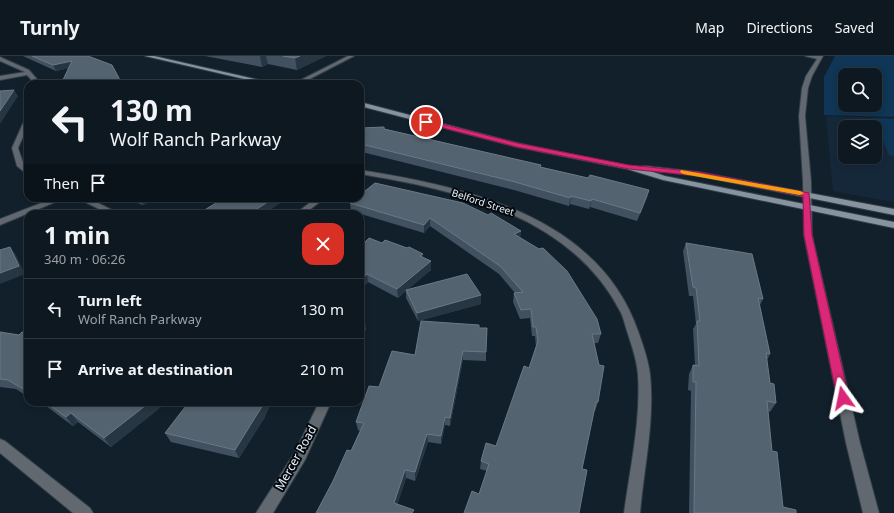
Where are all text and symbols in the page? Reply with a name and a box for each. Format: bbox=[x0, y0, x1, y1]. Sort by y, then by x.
text: Turnly bbox=[20, 15, 80, 41]
text: Map bbox=[695, 18, 724, 37]
text: Directions bbox=[746, 18, 813, 37]
text: Saved bbox=[835, 18, 874, 37]
map controls bbox=[838, 68, 882, 164]
button: search bbox=[838, 68, 882, 112]
text: 130 m bbox=[110, 91, 193, 129]
icon: left bbox=[44, 96, 96, 148]
pin bbox=[409, 105, 443, 139]
icon: arrive bbox=[415, 111, 437, 133]
button: layers bbox=[838, 120, 882, 164]
text: Wolf Ranch Parkway bbox=[110, 127, 281, 151]
icon: arrive bbox=[87, 172, 109, 194]
text: Then bbox=[44, 173, 79, 193]
street label: Belford Street bbox=[450, 185, 516, 219]
text: 1 min bbox=[44, 218, 110, 251]
button: close bbox=[302, 223, 344, 265]
text: 340 m · 06:26 bbox=[44, 250, 125, 268]
text: Turn left bbox=[78, 290, 142, 310]
icon: left bbox=[44, 298, 66, 320]
text: 130 m bbox=[300, 299, 344, 319]
text: Wolf Ranch Parkway bbox=[78, 310, 202, 328]
icon: arrive bbox=[44, 358, 66, 380]
text: Arrive at destination bbox=[78, 359, 233, 379]
text: 210 m bbox=[300, 359, 344, 379]
position arrow bbox=[822, 377, 864, 419]
street label: Mercer Road bbox=[271, 422, 320, 493]

